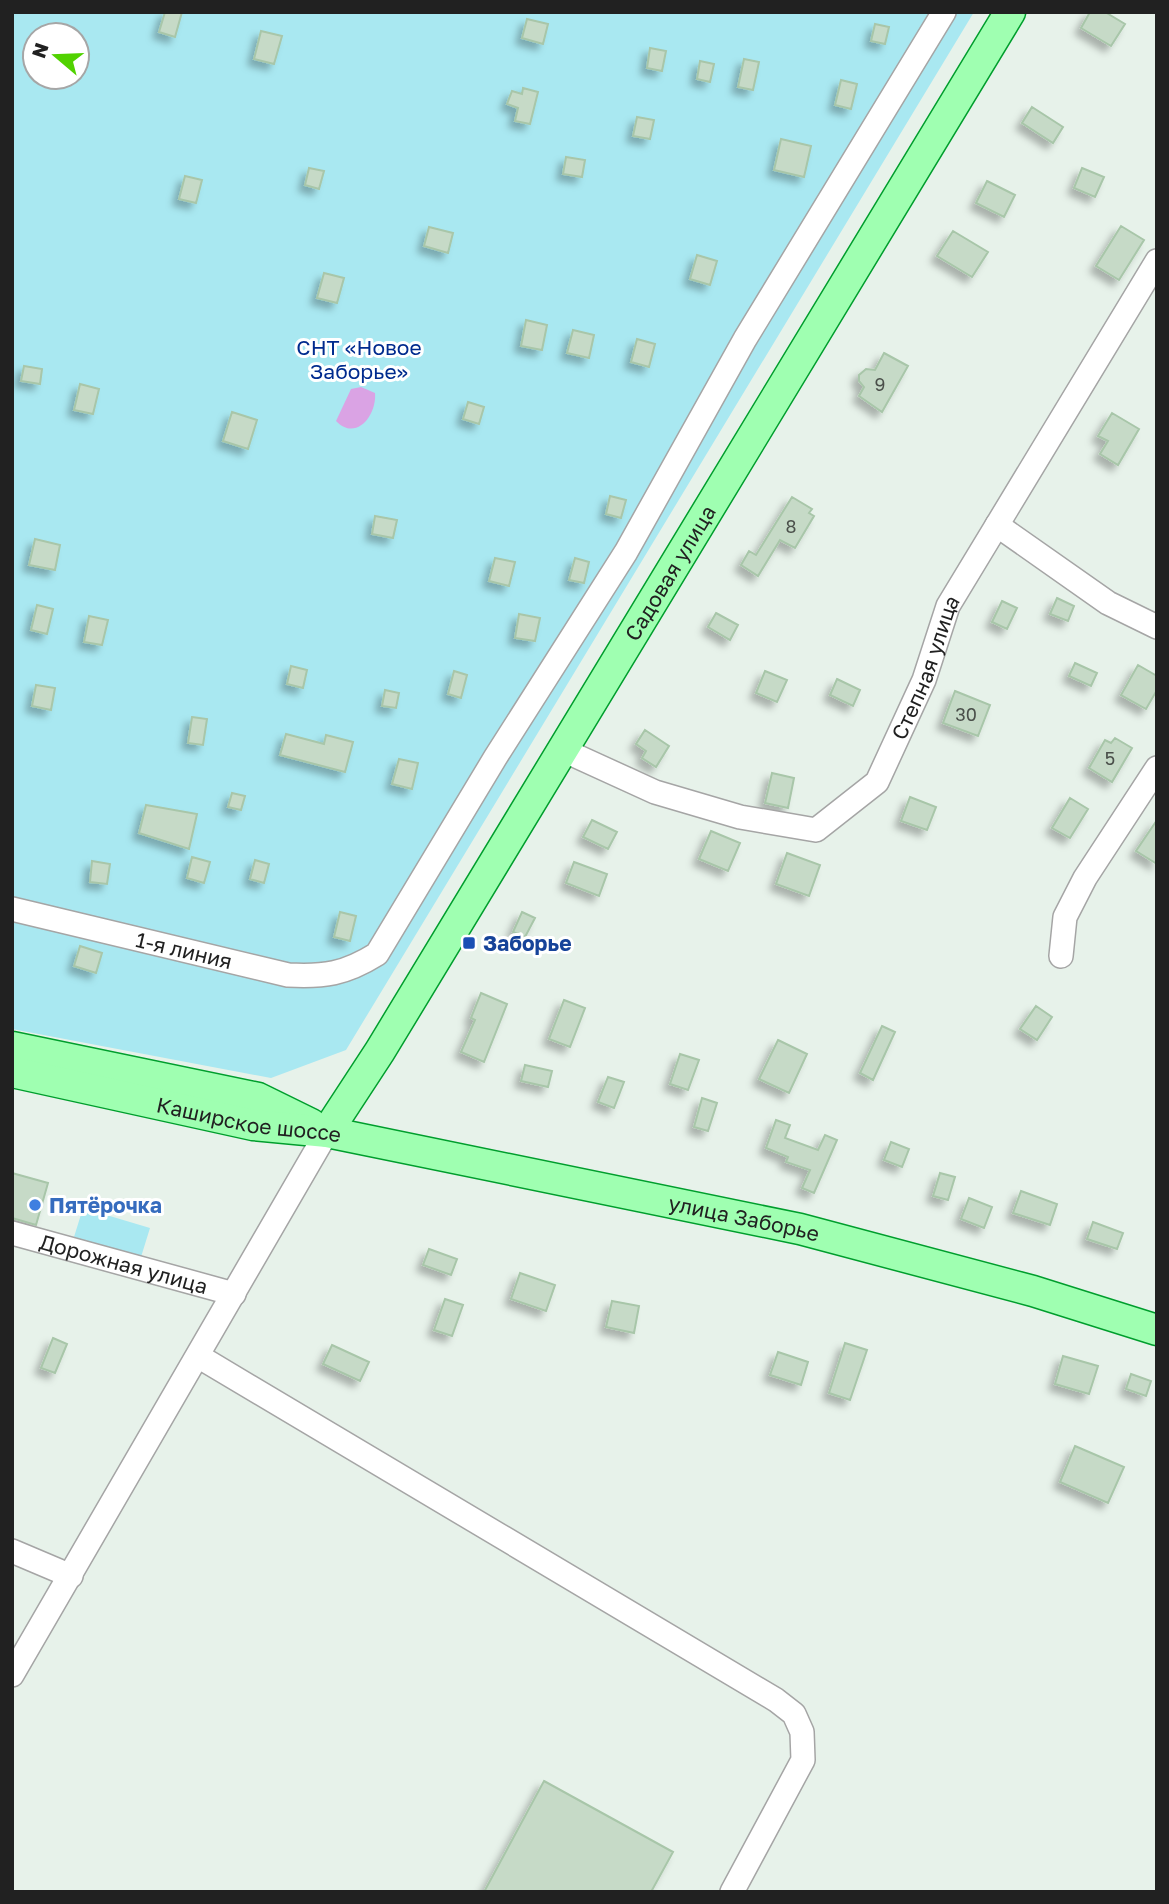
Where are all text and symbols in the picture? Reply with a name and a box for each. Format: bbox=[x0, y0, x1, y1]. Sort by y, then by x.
north arrow bbox=[21, 21, 91, 91]
text: N bbox=[26, 40, 53, 61]
park label: СНТ «Новое Заборье» bbox=[296, 334, 422, 384]
house number: 9 bbox=[875, 373, 885, 395]
street label: Садовая улица bbox=[619, 500, 721, 645]
house number: 8 bbox=[786, 515, 796, 537]
street label: Степная улица bbox=[885, 590, 965, 744]
house number: 30 bbox=[955, 703, 977, 725]
house number: 5 bbox=[1105, 747, 1115, 769]
street label: 1-я линия bbox=[133, 926, 235, 974]
place label: Заборье bbox=[483, 930, 572, 956]
marker: Заборье bbox=[461, 935, 477, 951]
street label: Каширское шоссе bbox=[154, 1091, 344, 1148]
street label: улица Заборье bbox=[666, 1189, 823, 1247]
place label: Пятёрочка bbox=[49, 1192, 162, 1218]
marker: Пятёрочка bbox=[27, 1197, 43, 1213]
street label: Дорожная улица bbox=[37, 1228, 211, 1299]

